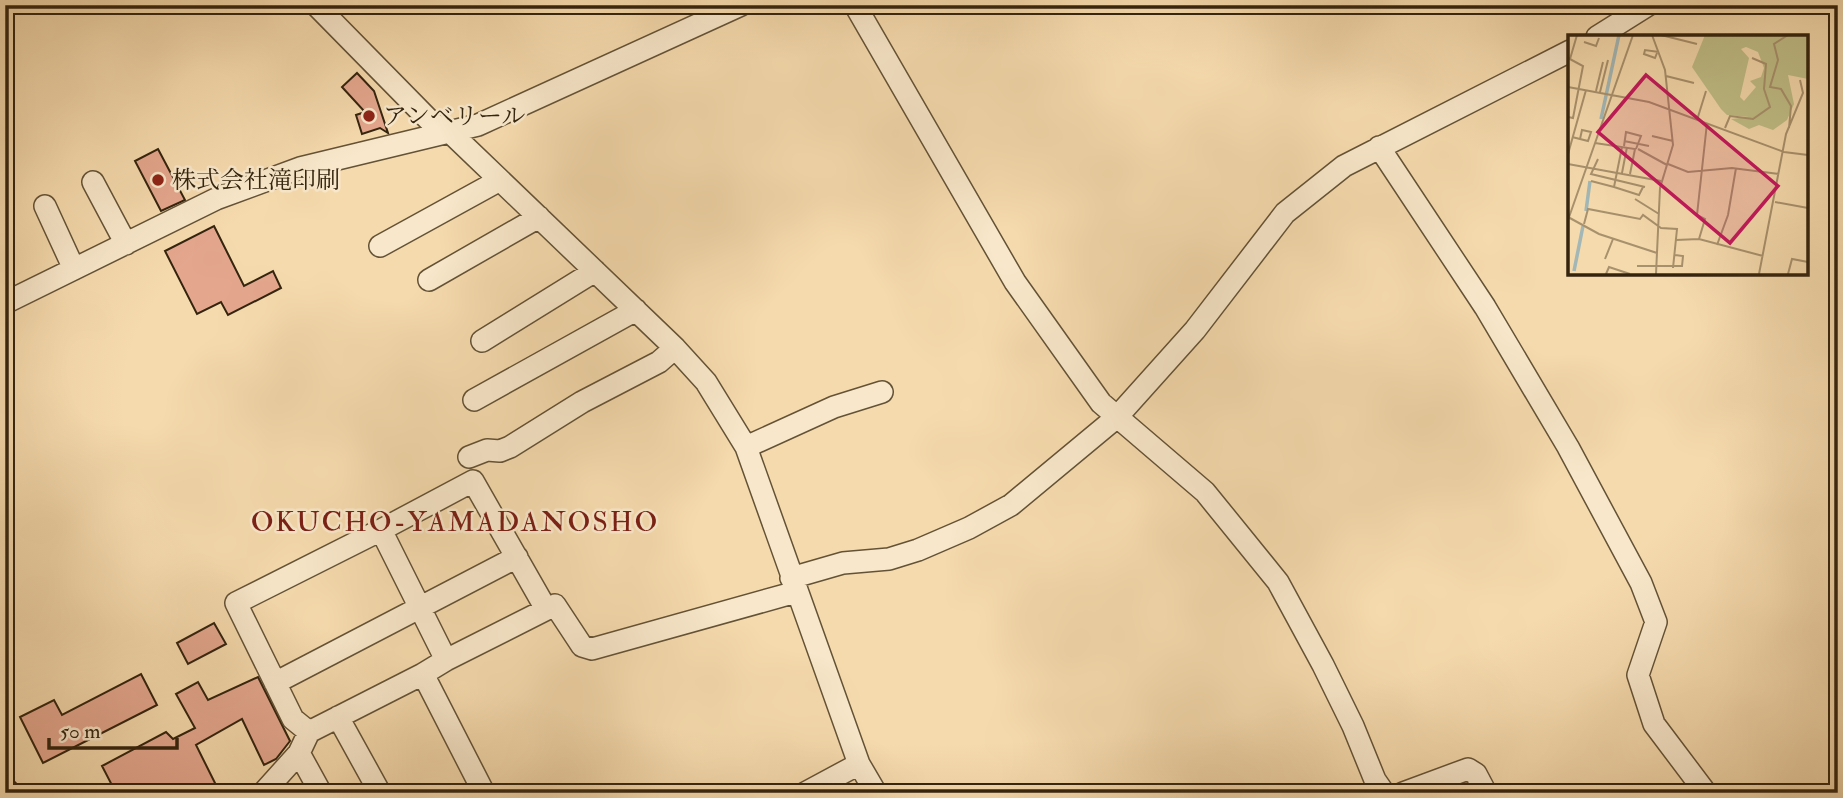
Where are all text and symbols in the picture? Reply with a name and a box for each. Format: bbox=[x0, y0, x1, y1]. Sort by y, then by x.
inset map bbox=[1568, 35, 1808, 275]
place label: アンベリール bbox=[383, 101, 526, 132]
marker: アンベリール bbox=[361, 108, 377, 124]
place label: 株式会社滝印刷 bbox=[172, 165, 340, 196]
marker: 株式会社滝印刷 bbox=[150, 172, 166, 188]
district label: OKUCHO-YAMADANOSHO bbox=[251, 505, 659, 540]
scale bar bbox=[49, 707, 177, 751]
text: 50 m bbox=[60, 718, 101, 745]

